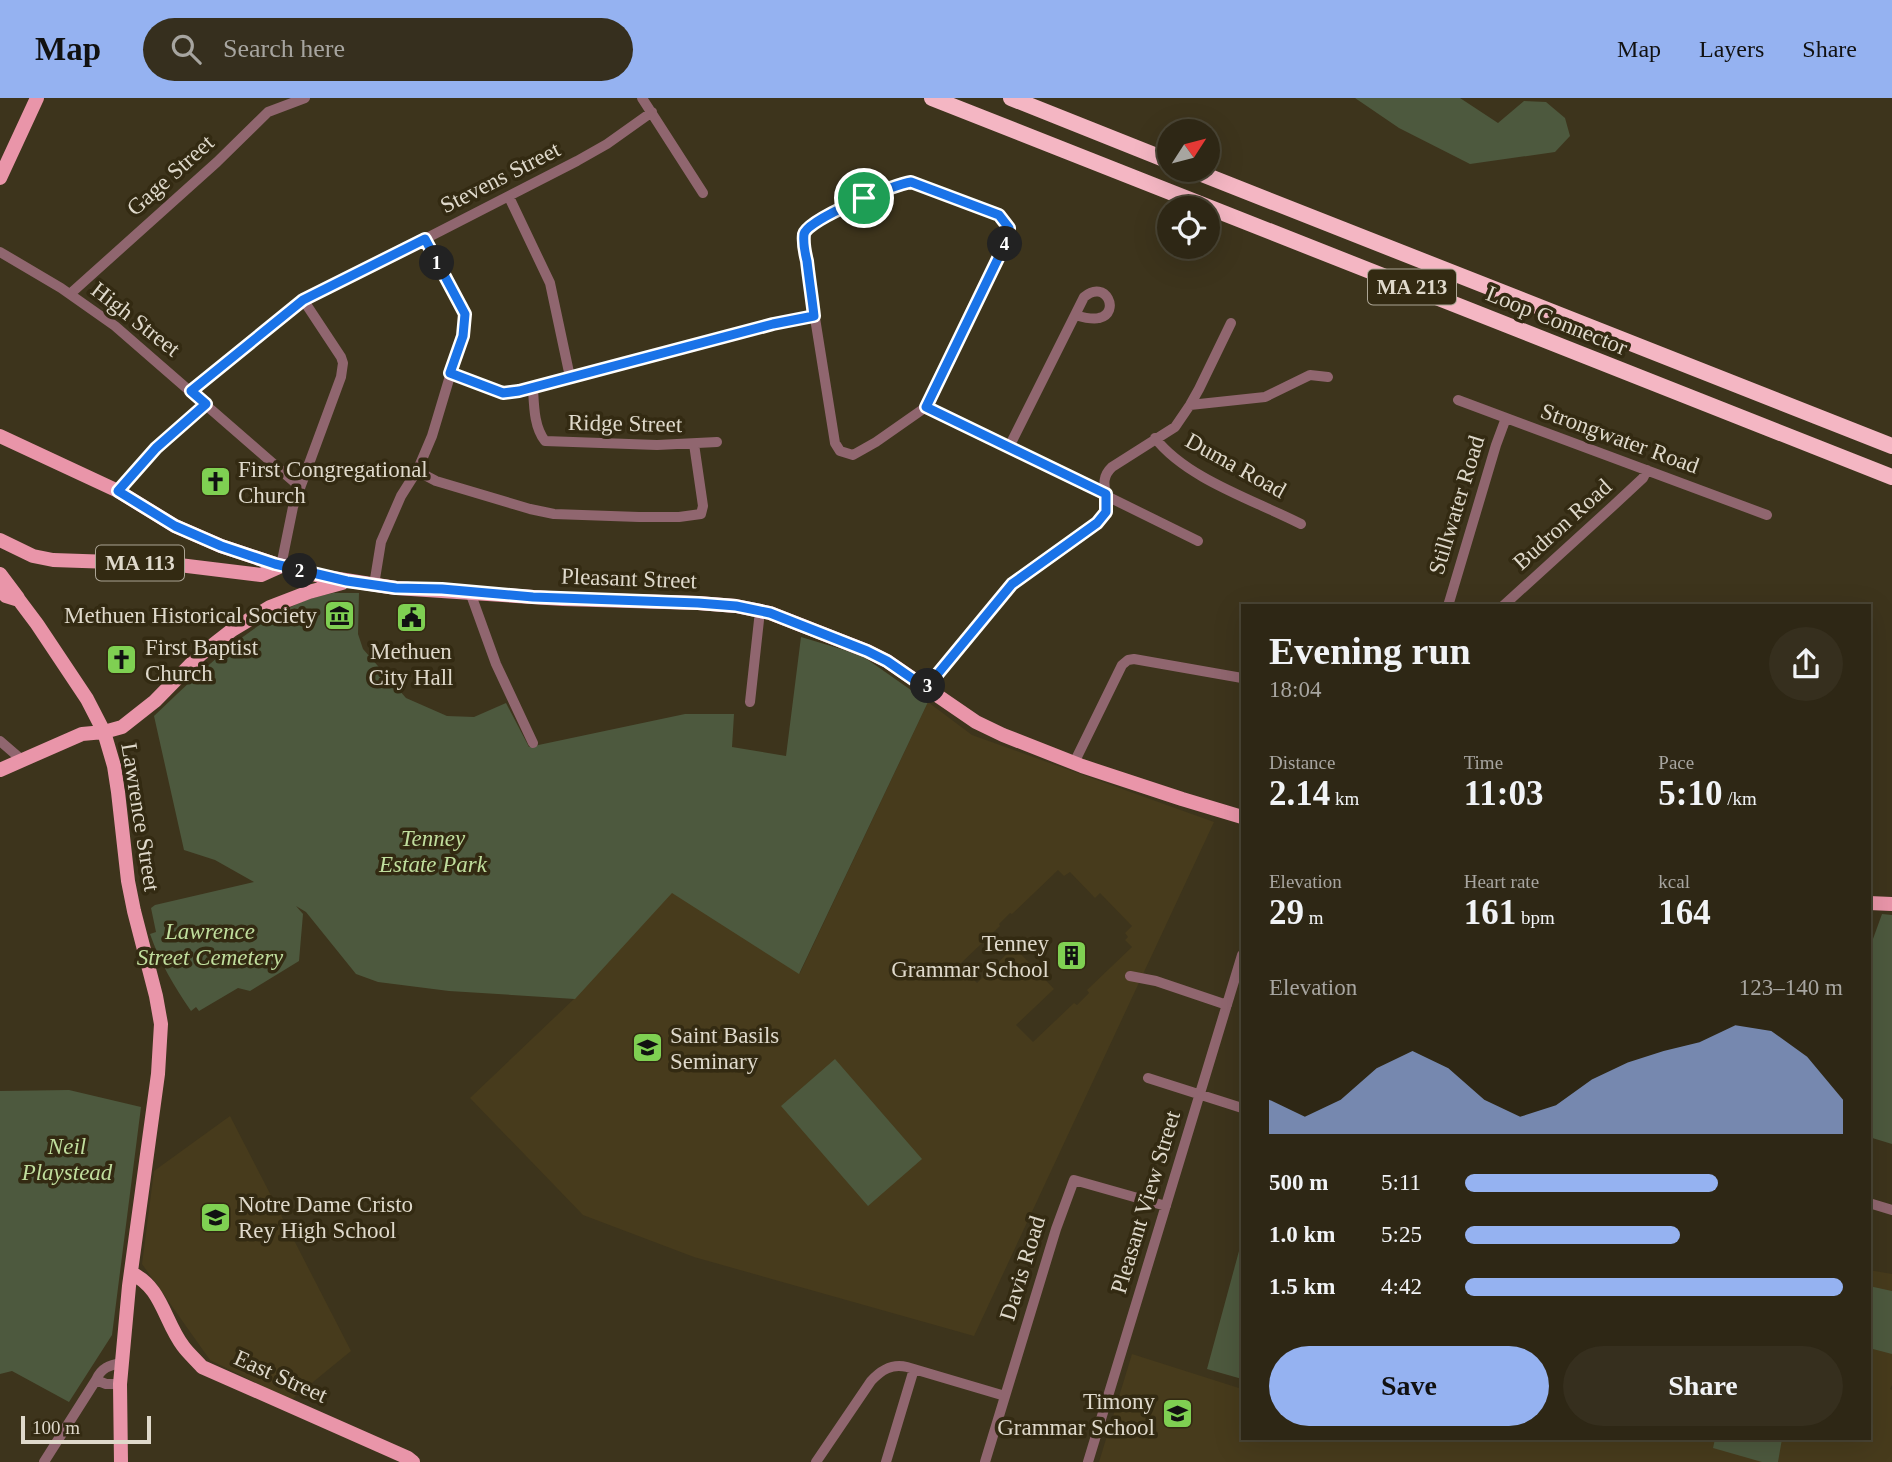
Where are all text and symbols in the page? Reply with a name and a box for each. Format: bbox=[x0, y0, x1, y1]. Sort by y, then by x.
search box bbox=[143, 18, 633, 81]
icon: search bbox=[167, 30, 205, 68]
text: Map bbox=[35, 31, 101, 67]
text: Search here bbox=[223, 34, 345, 63]
text: Map bbox=[1617, 36, 1661, 62]
text: Layers bbox=[1699, 36, 1764, 62]
text: Share bbox=[1802, 36, 1857, 62]
north arrow bbox=[1157, 119, 1220, 182]
map controls bbox=[1157, 119, 1220, 259]
street label: Gage Street bbox=[122, 130, 219, 221]
street label: Stevens Street bbox=[436, 136, 565, 218]
pin bbox=[834, 168, 894, 228]
icon: arrive bbox=[845, 179, 883, 217]
button: locate bbox=[1157, 196, 1220, 259]
pin: 4 bbox=[988, 226, 1023, 262]
text: 4 bbox=[1000, 233, 1009, 254]
pin: 1 bbox=[420, 246, 454, 280]
text: 1 bbox=[432, 252, 441, 273]
road number: MA 213 bbox=[1368, 270, 1456, 304]
street label: High Street bbox=[86, 277, 185, 362]
street label: Loop Connector bbox=[1483, 281, 1631, 360]
street label: Strongwater Road bbox=[1537, 398, 1703, 479]
street label: Ridge Street bbox=[568, 410, 683, 437]
street label: Duma Road bbox=[1181, 428, 1291, 503]
street label: Stillwater Road bbox=[1424, 432, 1490, 578]
place label: First Congregational Church bbox=[238, 457, 428, 508]
church icon: First Congregational Church bbox=[198, 465, 232, 499]
street label: Budron Road bbox=[1508, 474, 1617, 575]
road number: MA 113 bbox=[96, 546, 184, 580]
pin: 2 bbox=[282, 554, 318, 588]
text: 2 bbox=[295, 560, 304, 581]
street label: Pleasant Street bbox=[561, 564, 698, 593]
museum icon: Methuen Historical Society bbox=[323, 598, 357, 632]
public building icon: Methuen City Hall bbox=[394, 600, 428, 634]
place label: Methuen Historical Society bbox=[64, 603, 317, 628]
button: share bbox=[1769, 627, 1843, 701]
text: Evening run bbox=[1269, 630, 1471, 672]
place label: First Baptist Church bbox=[145, 635, 259, 686]
place label: Methuen City Hall bbox=[369, 639, 453, 690]
church icon: First Baptist Church bbox=[105, 643, 139, 677]
pin: 3 bbox=[911, 668, 946, 704]
text: 3 bbox=[923, 675, 932, 696]
text: 18:04 bbox=[1269, 677, 1321, 702]
street label: Lawrence Street bbox=[116, 741, 165, 894]
text: Distance bbox=[1269, 752, 1335, 773]
text: Time bbox=[1464, 752, 1503, 773]
text: Pace bbox=[1658, 752, 1694, 773]
text: 2.14 bbox=[1269, 774, 1330, 813]
text: 11:03 bbox=[1464, 774, 1543, 813]
text: 5:10 bbox=[1658, 774, 1722, 813]
text: km bbox=[1330, 788, 1359, 809]
text: /km bbox=[1722, 788, 1757, 809]
park label: Tenney Estate Park bbox=[378, 826, 488, 877]
text: Elevation bbox=[1269, 871, 1342, 892]
text: Heart rate bbox=[1464, 871, 1539, 892]
text: kcal bbox=[1658, 871, 1690, 892]
text: 29 bbox=[1269, 893, 1304, 932]
text: 161 bbox=[1464, 893, 1516, 932]
text: 164 bbox=[1658, 893, 1711, 932]
text: m bbox=[1304, 907, 1324, 928]
text: bpm bbox=[1516, 907, 1555, 928]
park label: Lawrence Street Cemetery bbox=[137, 919, 284, 970]
place label: Tenney Grammar School bbox=[891, 931, 1049, 982]
building icon: Tenney Grammar School bbox=[1055, 939, 1089, 973]
text: Elevation bbox=[1269, 975, 1357, 1000]
text: 123–140 m bbox=[1739, 975, 1843, 1000]
place label: Saint Basils Seminary bbox=[670, 1023, 779, 1074]
school or university icon: Saint Basils Seminary bbox=[630, 1031, 664, 1065]
street label: Pleasant View Street bbox=[1106, 1107, 1185, 1297]
park label: Neil Playstead bbox=[21, 1134, 113, 1185]
text: 500 m bbox=[1269, 1170, 1328, 1195]
text: 5:11 bbox=[1381, 1170, 1421, 1195]
place label: Notre Dame Cristo Rey High School bbox=[238, 1192, 413, 1243]
school or university icon: Notre Dame Cristo Rey High School bbox=[198, 1200, 232, 1234]
street label: Davis Road bbox=[995, 1212, 1050, 1323]
text: 1.0 km bbox=[1269, 1222, 1335, 1247]
text: 5:25 bbox=[1381, 1222, 1422, 1247]
text: 1.5 km bbox=[1269, 1274, 1335, 1299]
text: 4:42 bbox=[1381, 1274, 1422, 1299]
street label: East Street bbox=[230, 1345, 332, 1408]
button: Save bbox=[1269, 1346, 1549, 1426]
button: Share bbox=[1563, 1346, 1843, 1426]
place label: Timony Grammar School bbox=[997, 1389, 1155, 1440]
school or university icon: Timony Grammar School bbox=[1161, 1397, 1195, 1431]
scale bar bbox=[21, 1413, 150, 1445]
text: 100 m bbox=[32, 1417, 80, 1438]

